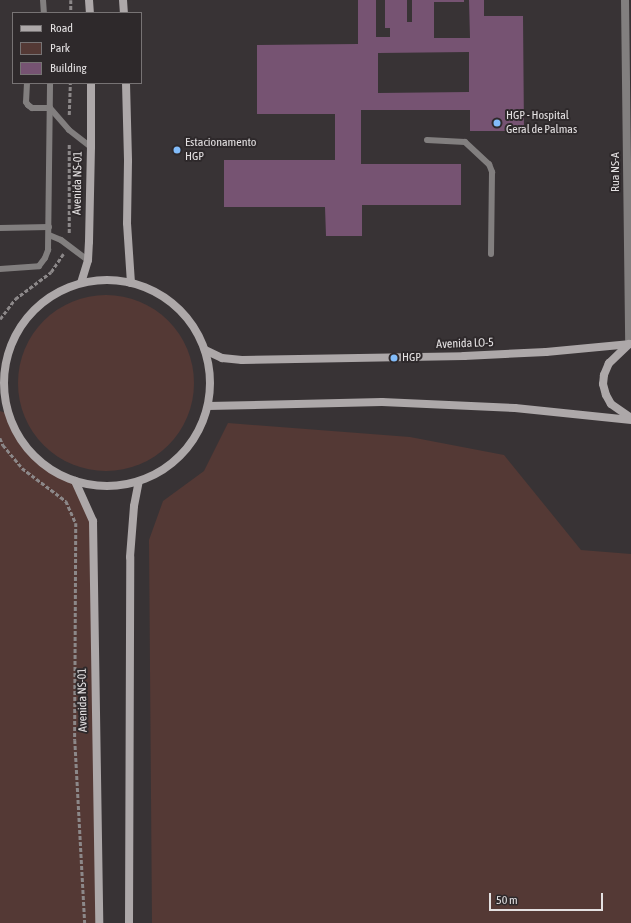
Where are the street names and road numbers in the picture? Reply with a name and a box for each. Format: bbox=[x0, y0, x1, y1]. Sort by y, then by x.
street label: Avenida NS-01 bbox=[70, 151, 86, 215]
street label: Rua NS-A bbox=[609, 152, 623, 192]
street label: Avenida LO-5 bbox=[436, 336, 494, 352]
street label: Avenida NS-01 bbox=[75, 668, 91, 732]

